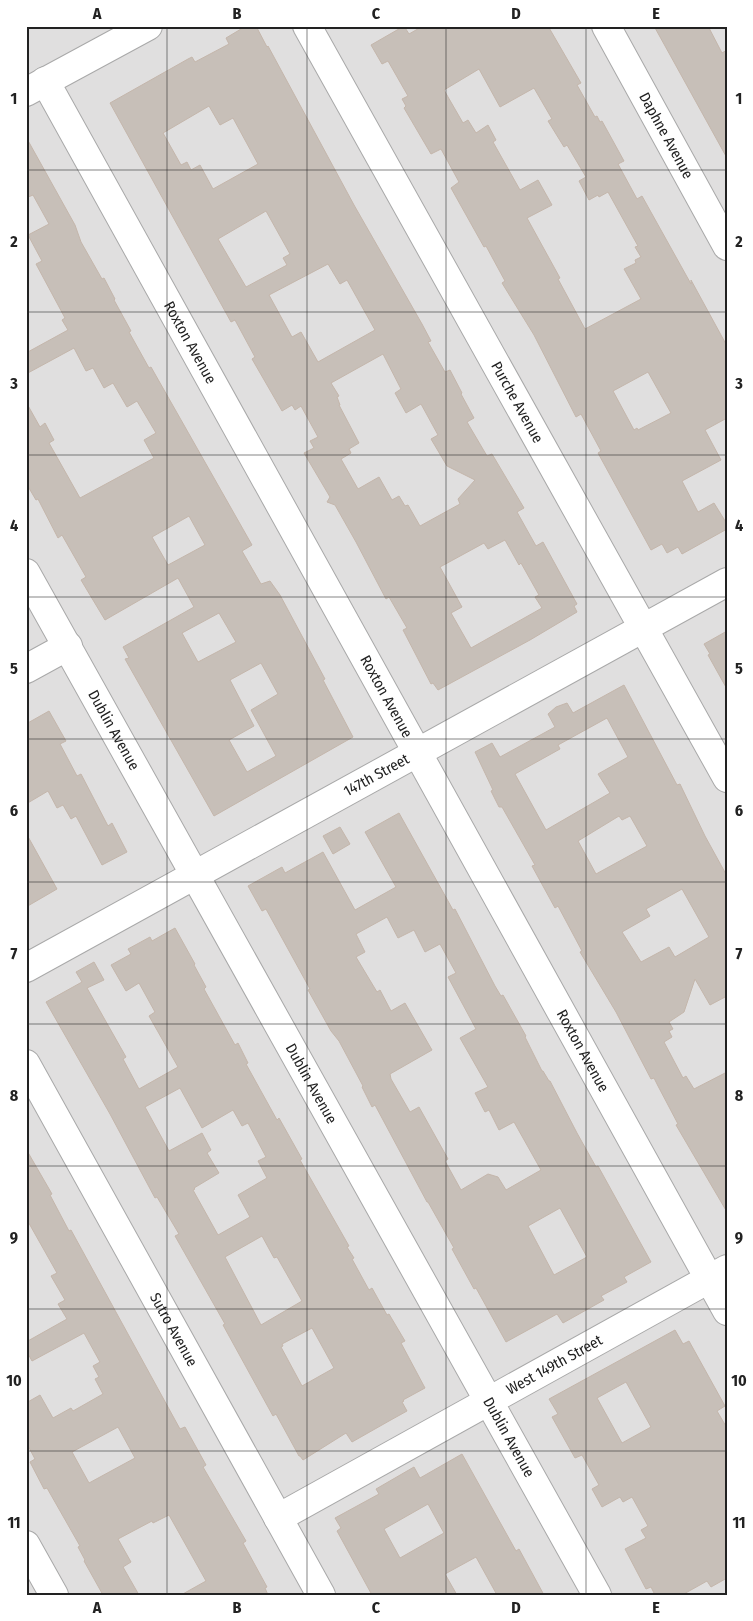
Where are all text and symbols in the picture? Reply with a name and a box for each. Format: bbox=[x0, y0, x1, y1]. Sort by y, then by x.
text: A bbox=[92, 4, 102, 23]
text: B bbox=[233, 4, 242, 23]
text: C bbox=[372, 4, 381, 23]
text: D bbox=[511, 4, 521, 23]
text: E bbox=[652, 4, 660, 23]
text: 1 bbox=[11, 89, 17, 108]
street label: Daphne Avenue bbox=[635, 89, 697, 182]
text: 1 bbox=[736, 89, 742, 108]
text: 2 bbox=[9, 232, 18, 251]
text: 2 bbox=[734, 232, 743, 251]
street label: Roxton Avenue bbox=[160, 298, 220, 387]
street label: Purche Avenue bbox=[487, 358, 547, 446]
text: 3 bbox=[9, 374, 18, 393]
text: 3 bbox=[734, 374, 743, 393]
text: 4 bbox=[10, 516, 18, 535]
text: 4 bbox=[735, 516, 743, 535]
street label: Roxton Avenue bbox=[356, 652, 416, 741]
text: 5 bbox=[10, 659, 18, 678]
text: 5 bbox=[735, 659, 743, 678]
street label: Dublin Avenue bbox=[84, 687, 143, 773]
street label: 147th Street bbox=[340, 750, 412, 800]
text: 6 bbox=[10, 801, 18, 820]
text: 6 bbox=[735, 801, 743, 820]
text: 7 bbox=[11, 944, 18, 963]
text: 7 bbox=[736, 944, 743, 963]
street label: Roxton Avenue bbox=[553, 1007, 613, 1095]
street label: Dublin Avenue bbox=[282, 1041, 341, 1127]
text: 8 bbox=[10, 1086, 19, 1105]
text: 8 bbox=[735, 1086, 744, 1105]
text: 9 bbox=[10, 1228, 18, 1247]
text: 9 bbox=[735, 1228, 743, 1247]
street label: Sutro Avenue bbox=[146, 1290, 201, 1370]
street label: West 149th Street bbox=[503, 1331, 605, 1399]
text: 10 bbox=[6, 1371, 22, 1390]
text: 10 bbox=[731, 1371, 747, 1390]
street label: Dublin Avenue bbox=[479, 1394, 538, 1480]
text: 11 bbox=[7, 1513, 21, 1532]
text: 11 bbox=[732, 1513, 746, 1532]
text: A bbox=[92, 1598, 102, 1617]
text: B bbox=[233, 1598, 242, 1617]
text: C bbox=[372, 1598, 381, 1617]
text: D bbox=[511, 1598, 521, 1617]
text: E bbox=[652, 1598, 660, 1617]

